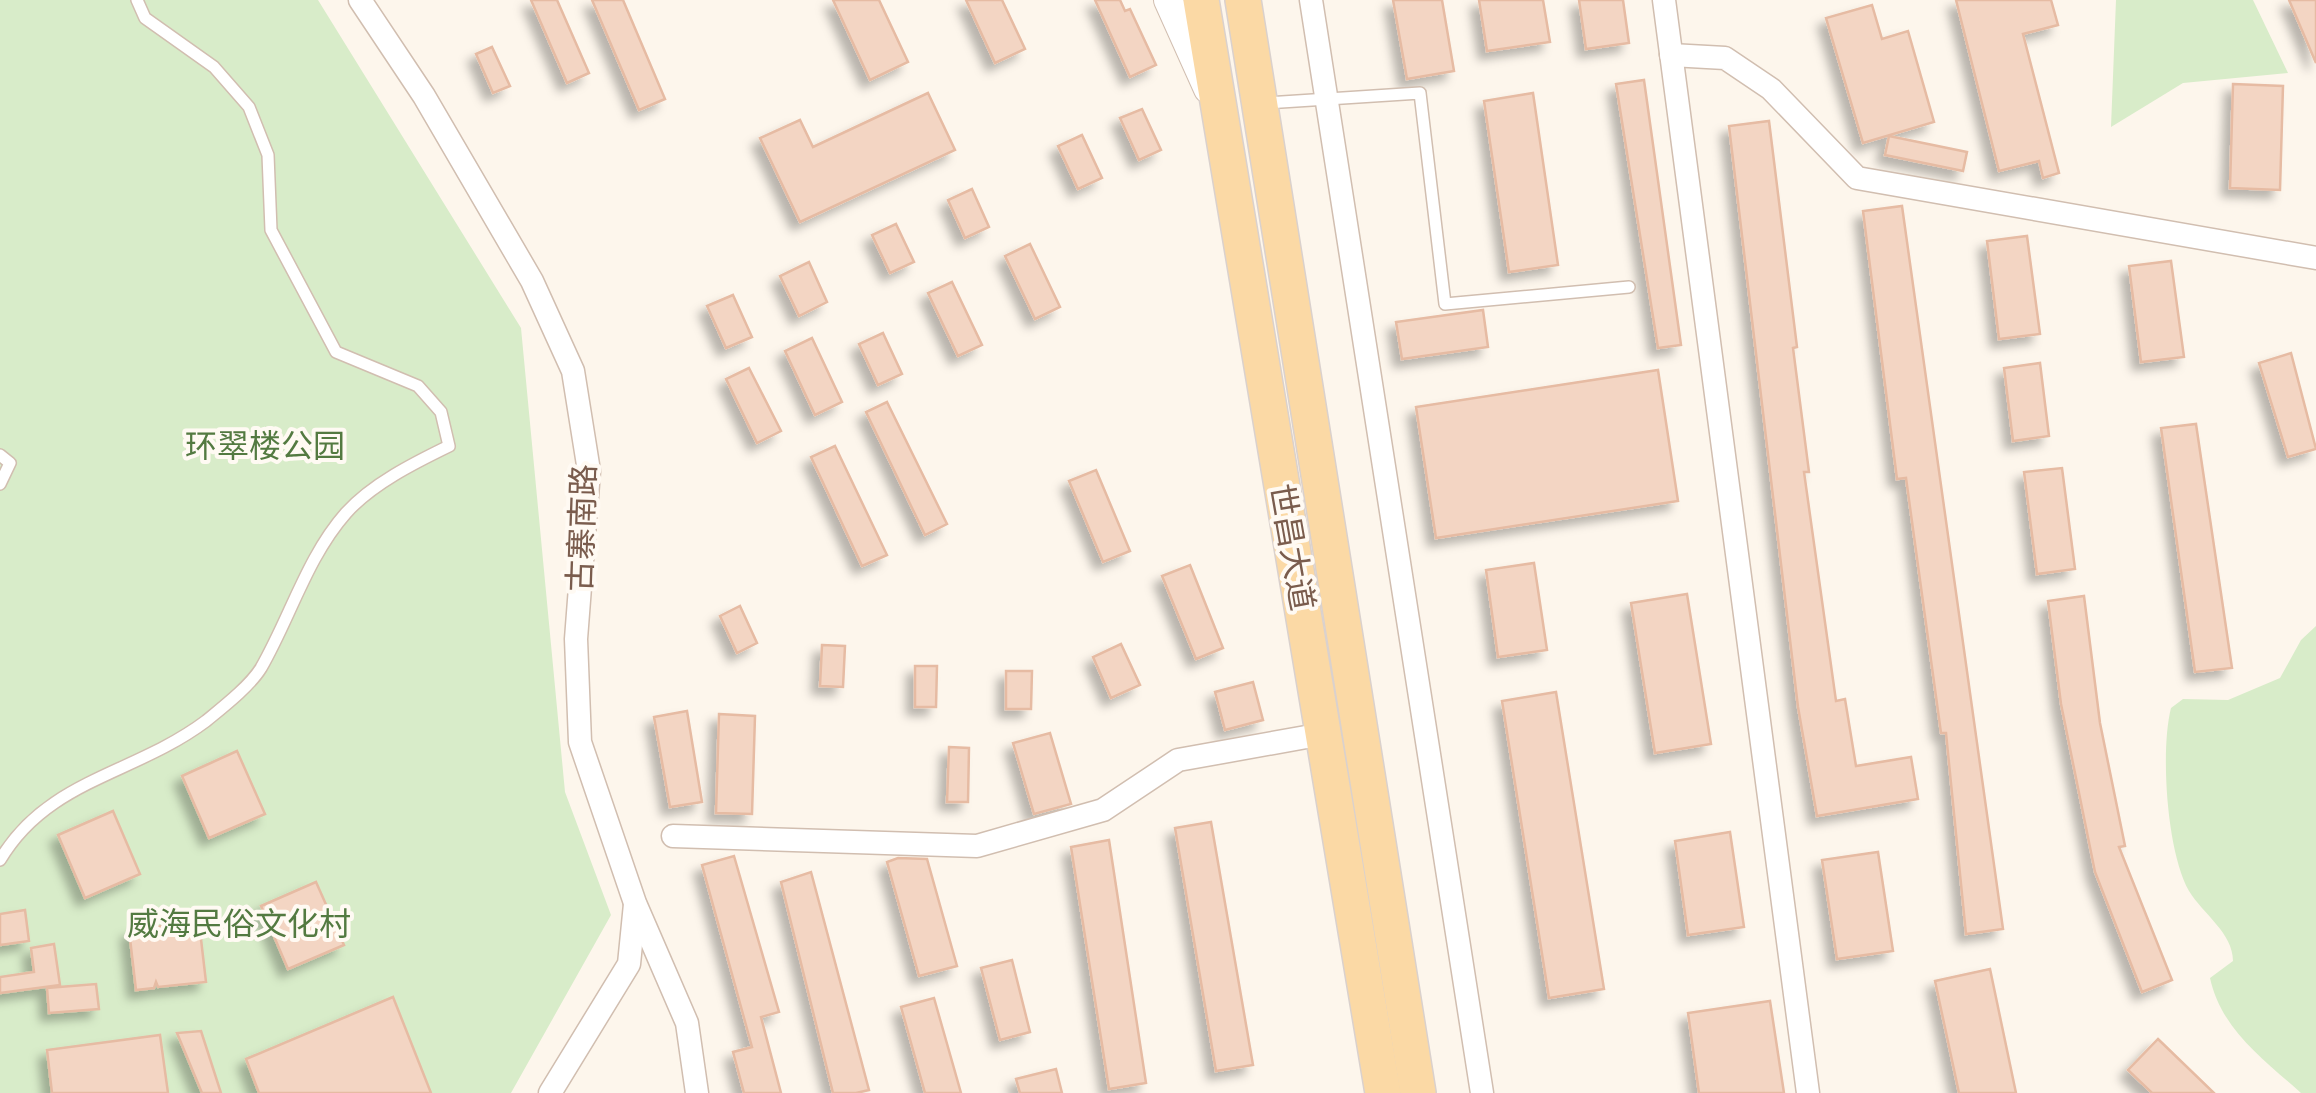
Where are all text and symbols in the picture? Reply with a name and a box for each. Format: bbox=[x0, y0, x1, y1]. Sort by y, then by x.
park label: 环翠楼公园 bbox=[185, 428, 345, 467]
street label: 古寨南路 bbox=[562, 463, 605, 593]
street label: 世昌大道 bbox=[1260, 481, 1321, 614]
park label: 威海民俗文化村 bbox=[127, 906, 351, 945]

